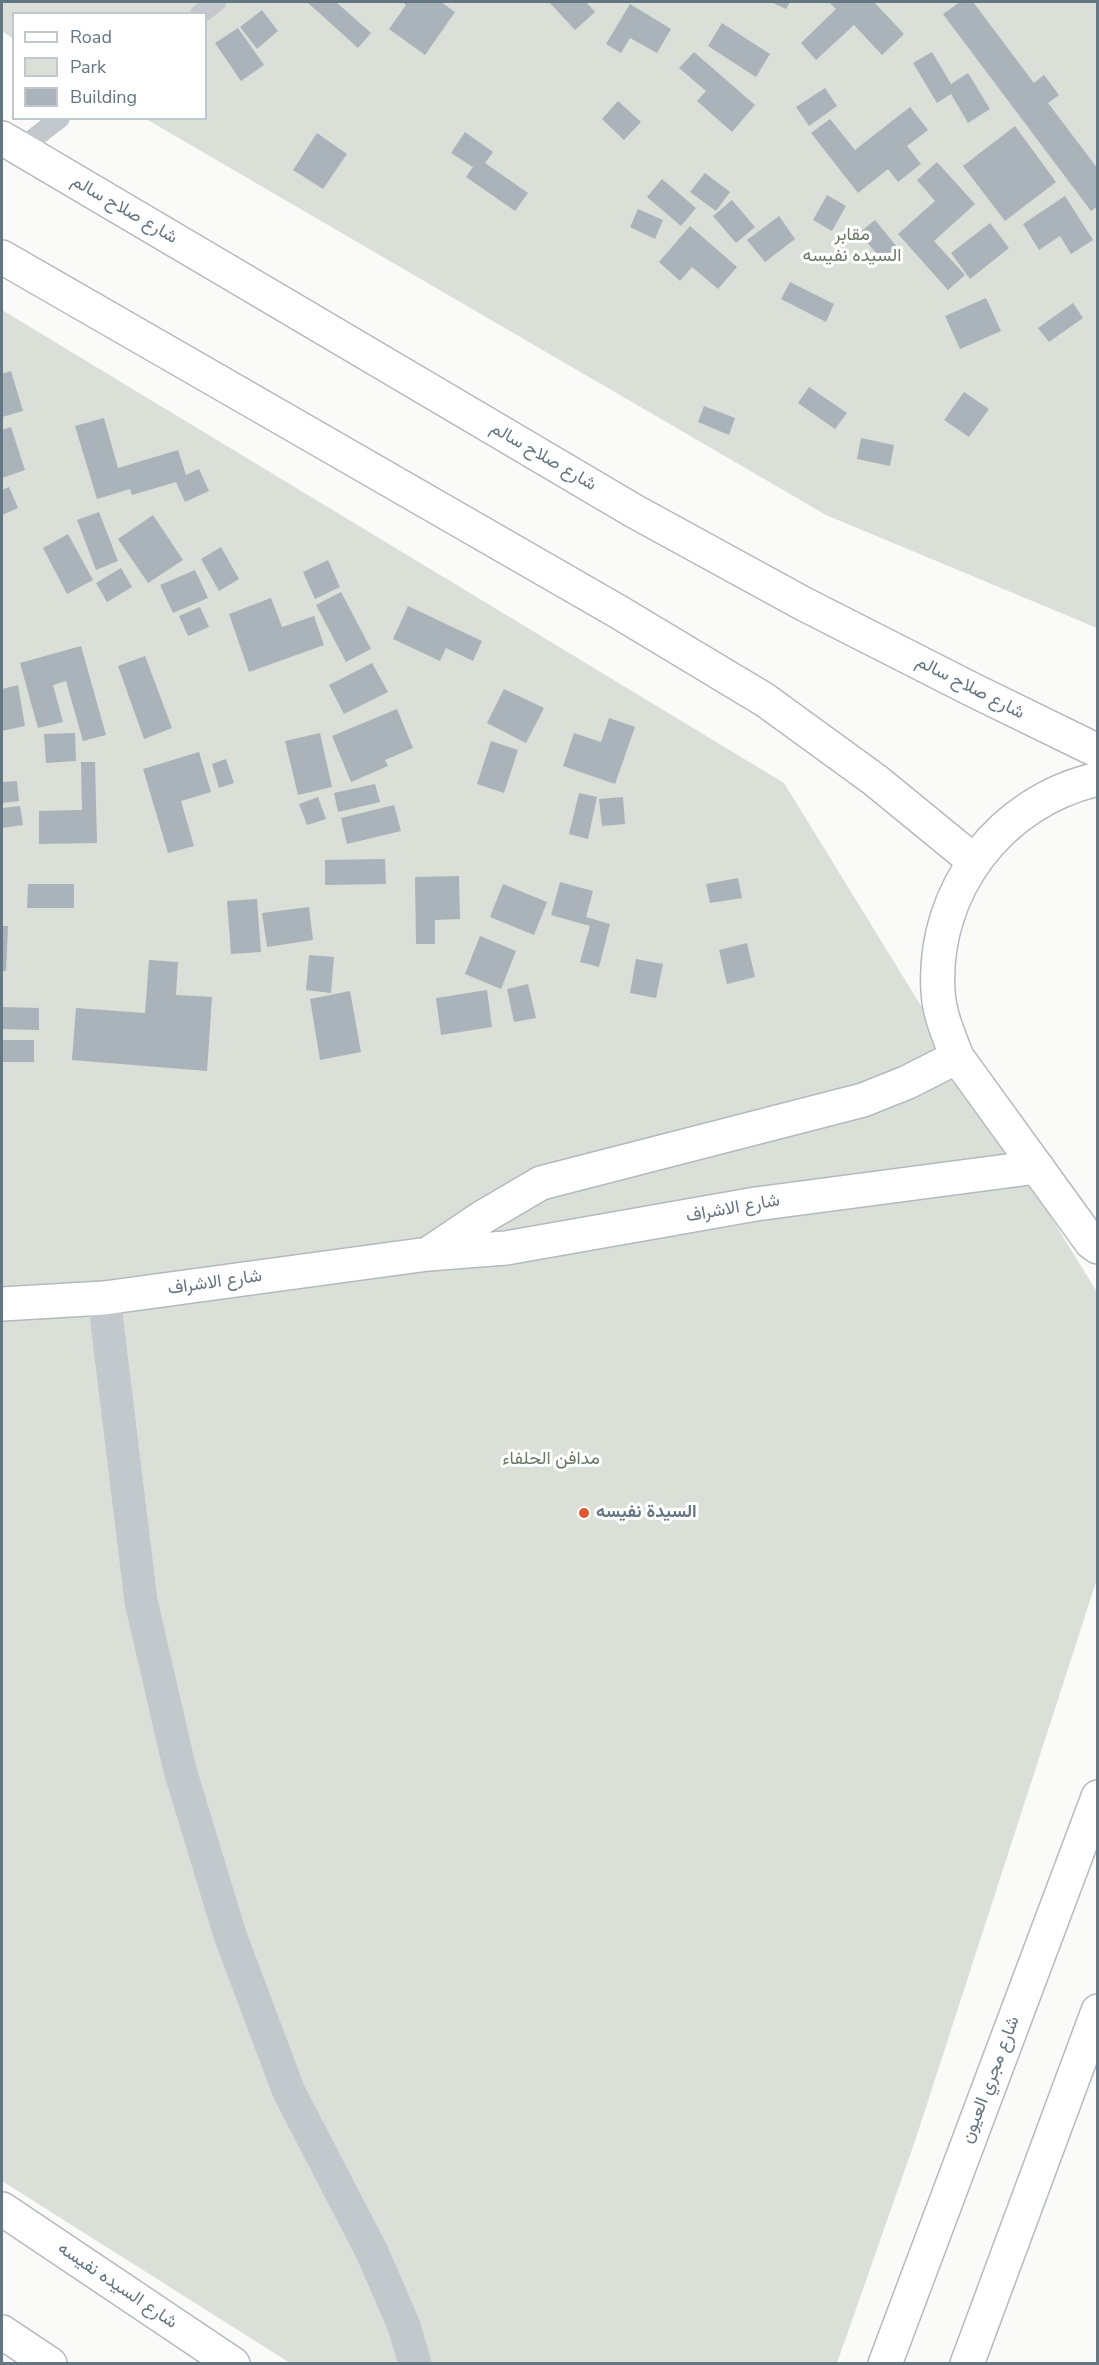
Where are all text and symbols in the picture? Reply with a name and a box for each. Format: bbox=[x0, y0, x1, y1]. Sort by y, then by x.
legend bbox=[12, 12, 207, 120]
text: Road bbox=[70, 25, 112, 49]
text: Park bbox=[70, 55, 106, 79]
text: Building bbox=[70, 85, 137, 109]
street label: شارع صلاح سالم bbox=[67, 171, 181, 249]
park label: مقابر السيده نفيسه bbox=[803, 225, 901, 268]
street label: شارع صلاح سالم bbox=[486, 418, 600, 496]
street label: شارع صلاح سالم bbox=[912, 651, 1028, 725]
street label: شارع الاشراف bbox=[684, 1190, 782, 1228]
street label: شارع الاشراف bbox=[166, 1266, 264, 1300]
park label: مدافن الحلفاء bbox=[502, 1449, 600, 1471]
place label: السيدة نفيسه bbox=[596, 1502, 697, 1524]
marker: السيدة نفيسه bbox=[577, 1506, 591, 1520]
street label: شارع مجري العيون bbox=[957, 2013, 1025, 2147]
street label: شارع السيده نفيسه bbox=[53, 2238, 181, 2334]

